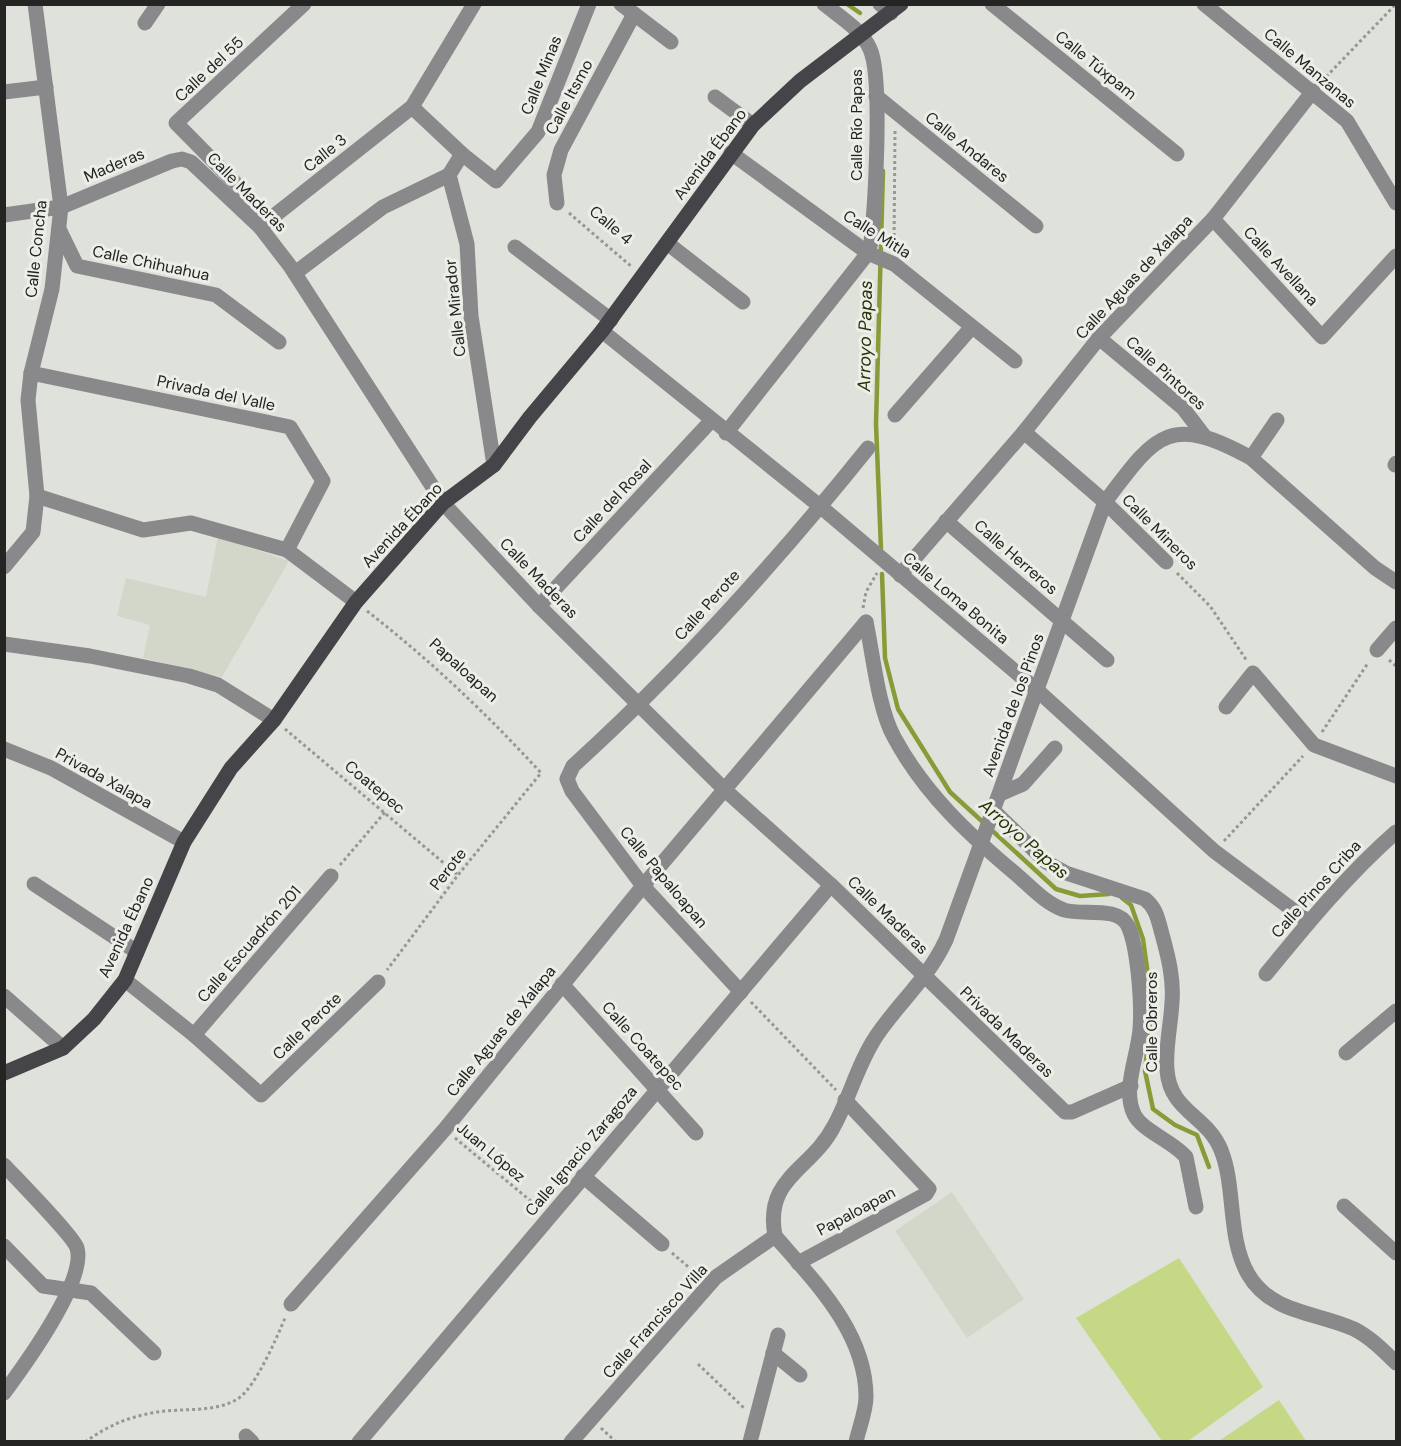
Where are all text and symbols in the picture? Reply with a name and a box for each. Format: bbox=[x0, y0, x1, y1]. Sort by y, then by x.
street label: Calle Manzanas bbox=[1260, 23, 1360, 113]
street label: Calle Túxpam bbox=[1051, 26, 1141, 104]
street label: Calle del 55 bbox=[170, 32, 248, 106]
street label: Calle Minas bbox=[516, 32, 566, 118]
street label: Calle Itsmo bbox=[540, 56, 598, 138]
street label: Calle Río Papas bbox=[846, 69, 867, 181]
street label: Avenida Ébano bbox=[669, 104, 751, 204]
street label: Calle Andares bbox=[921, 107, 1013, 187]
street label: Calle 3 bbox=[299, 129, 351, 177]
street label: Maderas bbox=[80, 143, 148, 187]
street label: Calle Maderas bbox=[203, 148, 291, 236]
street label: Calle Concha bbox=[20, 199, 52, 299]
street label: Calle 4 bbox=[585, 201, 637, 249]
street label: Calle Mitla bbox=[839, 205, 915, 263]
street label: Calle Aguas de Xalapa bbox=[1071, 210, 1197, 344]
street label: Calle Avellana bbox=[1239, 222, 1323, 310]
street label: Calle Chihuahua bbox=[90, 240, 212, 286]
street label: Calle Mirador bbox=[439, 258, 471, 358]
water label: Arroyo Papas bbox=[852, 280, 878, 393]
street label: Calle Pintores bbox=[1121, 331, 1211, 415]
street label: Privada del Valle bbox=[155, 370, 277, 416]
street label: Calle del Rosal bbox=[568, 455, 656, 547]
street label: Avenida Ébano bbox=[357, 478, 447, 572]
street label: Calle Mineros bbox=[1117, 489, 1203, 575]
street label: Calle Herreros bbox=[970, 515, 1062, 599]
street label: Calle Maderas bbox=[495, 533, 583, 623]
street label: Calle Loma Bonita bbox=[898, 547, 1014, 649]
street label: Calle Perote bbox=[670, 565, 744, 645]
street label: Avenida de los Pinos bbox=[977, 630, 1049, 780]
street label: Papaloapan bbox=[425, 633, 503, 707]
street label: Privada Xalapa bbox=[52, 743, 156, 813]
street label: Coatepec bbox=[340, 756, 410, 818]
water label: Arroyo Papas bbox=[973, 793, 1074, 885]
street label: Calle Papaloapan bbox=[615, 822, 713, 932]
street label: Calle Pinos Criba bbox=[1266, 836, 1366, 942]
street label: Perote bbox=[425, 844, 471, 894]
street label: Calle Maderas bbox=[843, 871, 933, 959]
street label: Avenida Ébano bbox=[93, 873, 159, 981]
street label: Calle Escuadrón 201 bbox=[192, 881, 306, 1007]
street label: Calle Aguas de Xalapa bbox=[442, 961, 560, 1101]
street label: Calle Obreros bbox=[1141, 972, 1162, 1072]
street label: Privada Maderas bbox=[956, 982, 1058, 1082]
street label: Calle Perote bbox=[268, 988, 346, 1064]
street label: Calle Coatepec bbox=[597, 997, 689, 1095]
street label: Calle Ignacio Zaragoza bbox=[520, 1081, 642, 1221]
street label: Juan López bbox=[452, 1117, 530, 1187]
street label: Papaloapan bbox=[813, 1182, 899, 1240]
street label: Calle Francisco Villa bbox=[598, 1259, 712, 1383]

